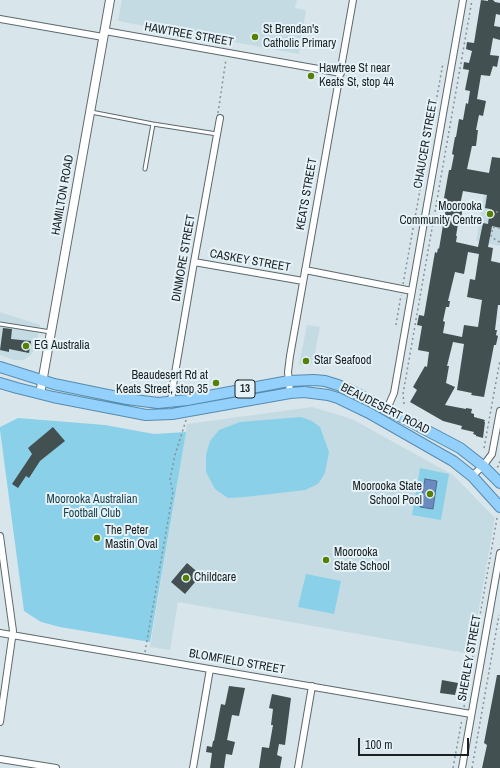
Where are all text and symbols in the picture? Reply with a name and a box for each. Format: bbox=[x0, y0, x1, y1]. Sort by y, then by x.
street label: HAWTREE STREET bbox=[143, 20, 235, 50]
place label: St Brendan's Catholic Primary bbox=[263, 23, 336, 51]
marker: St Brendan's Catholic Primary bbox=[250, 32, 260, 42]
place label: Hawtree St near Keats St, stop 44 bbox=[319, 62, 394, 90]
marker: Hawtree St near Keats St, stop 44 bbox=[306, 71, 316, 81]
street label: CHAUCER STREET bbox=[411, 98, 441, 190]
street label: HAMILTON ROAD bbox=[49, 154, 77, 236]
street label: KEATS STREET bbox=[294, 157, 320, 231]
place label: Moorooka Community Centre bbox=[399, 200, 482, 228]
marker: Moorooka Community Centre bbox=[485, 209, 495, 219]
street label: DINMORE STREET bbox=[169, 213, 199, 303]
street label: CASKEY STREET bbox=[209, 247, 291, 275]
place label: EG Australia bbox=[34, 339, 90, 353]
marker: EG Australia bbox=[21, 341, 31, 351]
place label: Star Seafood bbox=[314, 354, 371, 368]
marker: Star Seafood bbox=[301, 356, 311, 366]
place label: Beaudesert Rd at Keats Street, stop 35 bbox=[116, 369, 208, 397]
marker: Beaudesert Rd at Keats Street, stop 35 bbox=[211, 378, 221, 388]
road number: 13 bbox=[235, 380, 255, 398]
street label: BEAUDESERT ROAD bbox=[338, 380, 432, 438]
place label: Moorooka State School Pool bbox=[353, 480, 422, 508]
marker: Moorooka State School Pool bbox=[425, 489, 435, 499]
park label: Moorooka Australian Football Club bbox=[47, 493, 137, 521]
place label: The Peter Mastin Oval bbox=[105, 524, 157, 552]
marker: The Peter Mastin Oval bbox=[92, 533, 102, 543]
place label: Moorooka State School bbox=[334, 546, 390, 574]
marker: Moorooka State School bbox=[321, 555, 331, 565]
place label: Childcare bbox=[194, 571, 236, 585]
marker: Childcare bbox=[181, 573, 191, 583]
street label: SHERLEY STREET bbox=[455, 614, 485, 702]
street label: BLOMFIELD STREET bbox=[188, 646, 286, 678]
scale bar bbox=[360, 730, 471, 756]
text: 100 m bbox=[365, 737, 392, 753]

